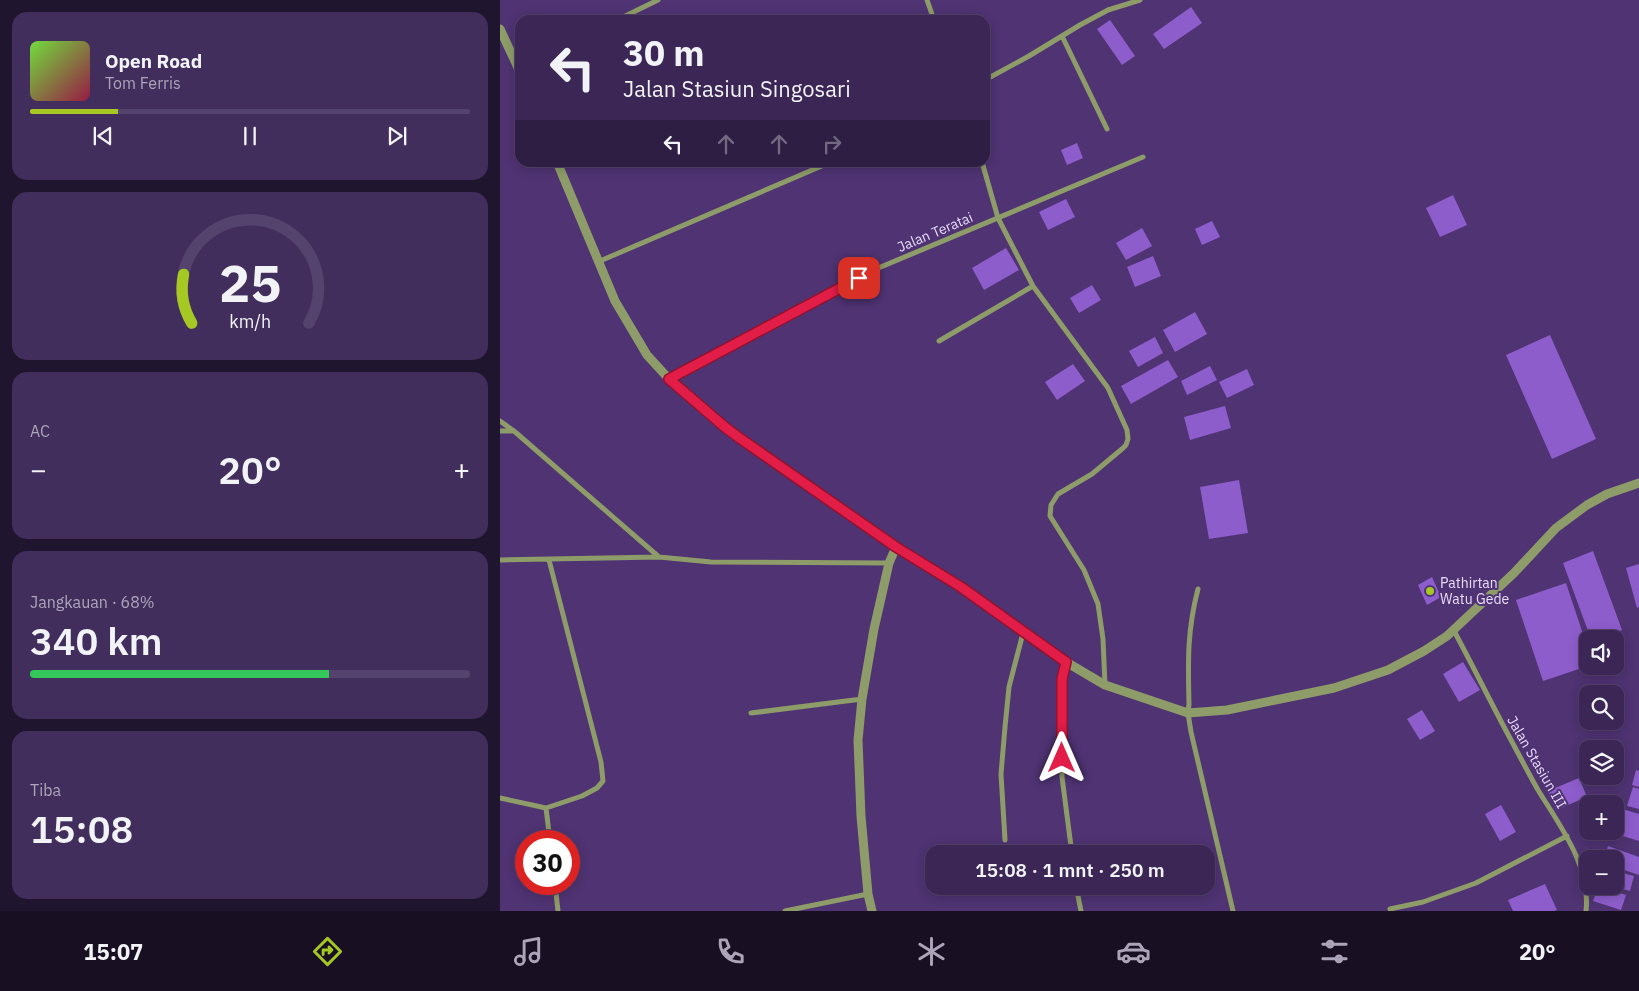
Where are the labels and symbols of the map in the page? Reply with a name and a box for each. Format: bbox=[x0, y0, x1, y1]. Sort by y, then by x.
street label: Jalan Teratai bbox=[894, 208, 976, 256]
pin bbox=[838, 257, 880, 299]
place label: Pathirtan Watu Gede bbox=[1440, 574, 1510, 608]
marker: Pathirtan Watu Gede bbox=[1424, 585, 1436, 597]
street label: Jalan Stasiun III bbox=[1503, 712, 1571, 812]
position arrow bbox=[1035, 731, 1087, 783]
speed limit sign: 30 bbox=[515, 830, 580, 895]

